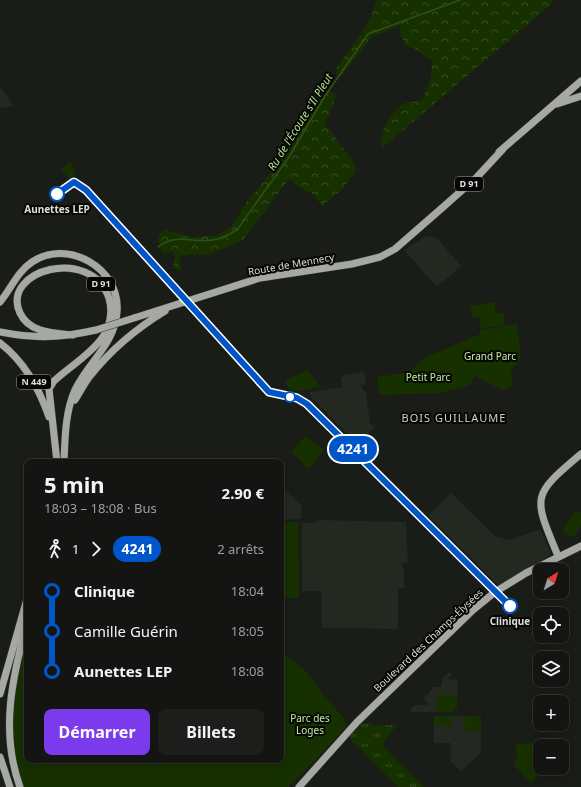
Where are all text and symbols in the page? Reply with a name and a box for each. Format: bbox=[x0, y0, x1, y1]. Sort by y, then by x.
water label: Ru de l'Écoute s'Il Pleut bbox=[264, 70, 336, 173]
road number: D 91 bbox=[455, 177, 483, 191]
marker: Aunettes LEP bbox=[49, 186, 65, 202]
place label: Aunettes LEP bbox=[24, 202, 90, 216]
street label: Route de Mennecy bbox=[247, 249, 336, 278]
road number: D 91 bbox=[87, 277, 115, 291]
park label: Grand Parc bbox=[464, 349, 516, 363]
park label: Petit Parc bbox=[406, 370, 450, 384]
road number: N 449 bbox=[17, 375, 51, 389]
unlabelled marker bbox=[284, 391, 296, 403]
district label: BOIS GUILLAUME bbox=[402, 410, 506, 425]
line badge: 4241 bbox=[325, 436, 381, 462]
text: 4241 bbox=[337, 439, 369, 458]
text: 5 min bbox=[44, 469, 105, 499]
text: 2.90 € bbox=[222, 483, 264, 503]
text: 18:03 – 18:08 · Bus bbox=[44, 499, 157, 517]
icon: walk bbox=[44, 538, 66, 560]
icon: forward bbox=[85, 538, 107, 560]
text: 4241 bbox=[121, 539, 153, 558]
text: 1 bbox=[72, 540, 79, 558]
text: 2 arrêts bbox=[217, 540, 264, 558]
north arrow bbox=[533, 563, 569, 599]
map controls bbox=[533, 563, 569, 775]
text: Clinique bbox=[74, 581, 135, 601]
text: 18:04 bbox=[231, 582, 264, 600]
street label: Boulevard des Champs-Élysées bbox=[370, 585, 486, 695]
marker: Clinique bbox=[502, 598, 518, 614]
button: locate bbox=[533, 607, 569, 643]
place label: Clinique bbox=[490, 614, 530, 628]
text: Camille Guérin bbox=[74, 621, 178, 641]
text: 18:05 bbox=[231, 622, 264, 640]
button: layers bbox=[533, 651, 569, 687]
text: Aunettes LEP bbox=[74, 661, 172, 681]
text: 18:08 bbox=[231, 662, 264, 680]
button: + bbox=[533, 695, 569, 731]
button: Démarrer bbox=[44, 709, 150, 755]
button: Billets bbox=[158, 709, 264, 755]
park label: Parc des Loges bbox=[290, 711, 330, 737]
button: − bbox=[533, 739, 569, 775]

